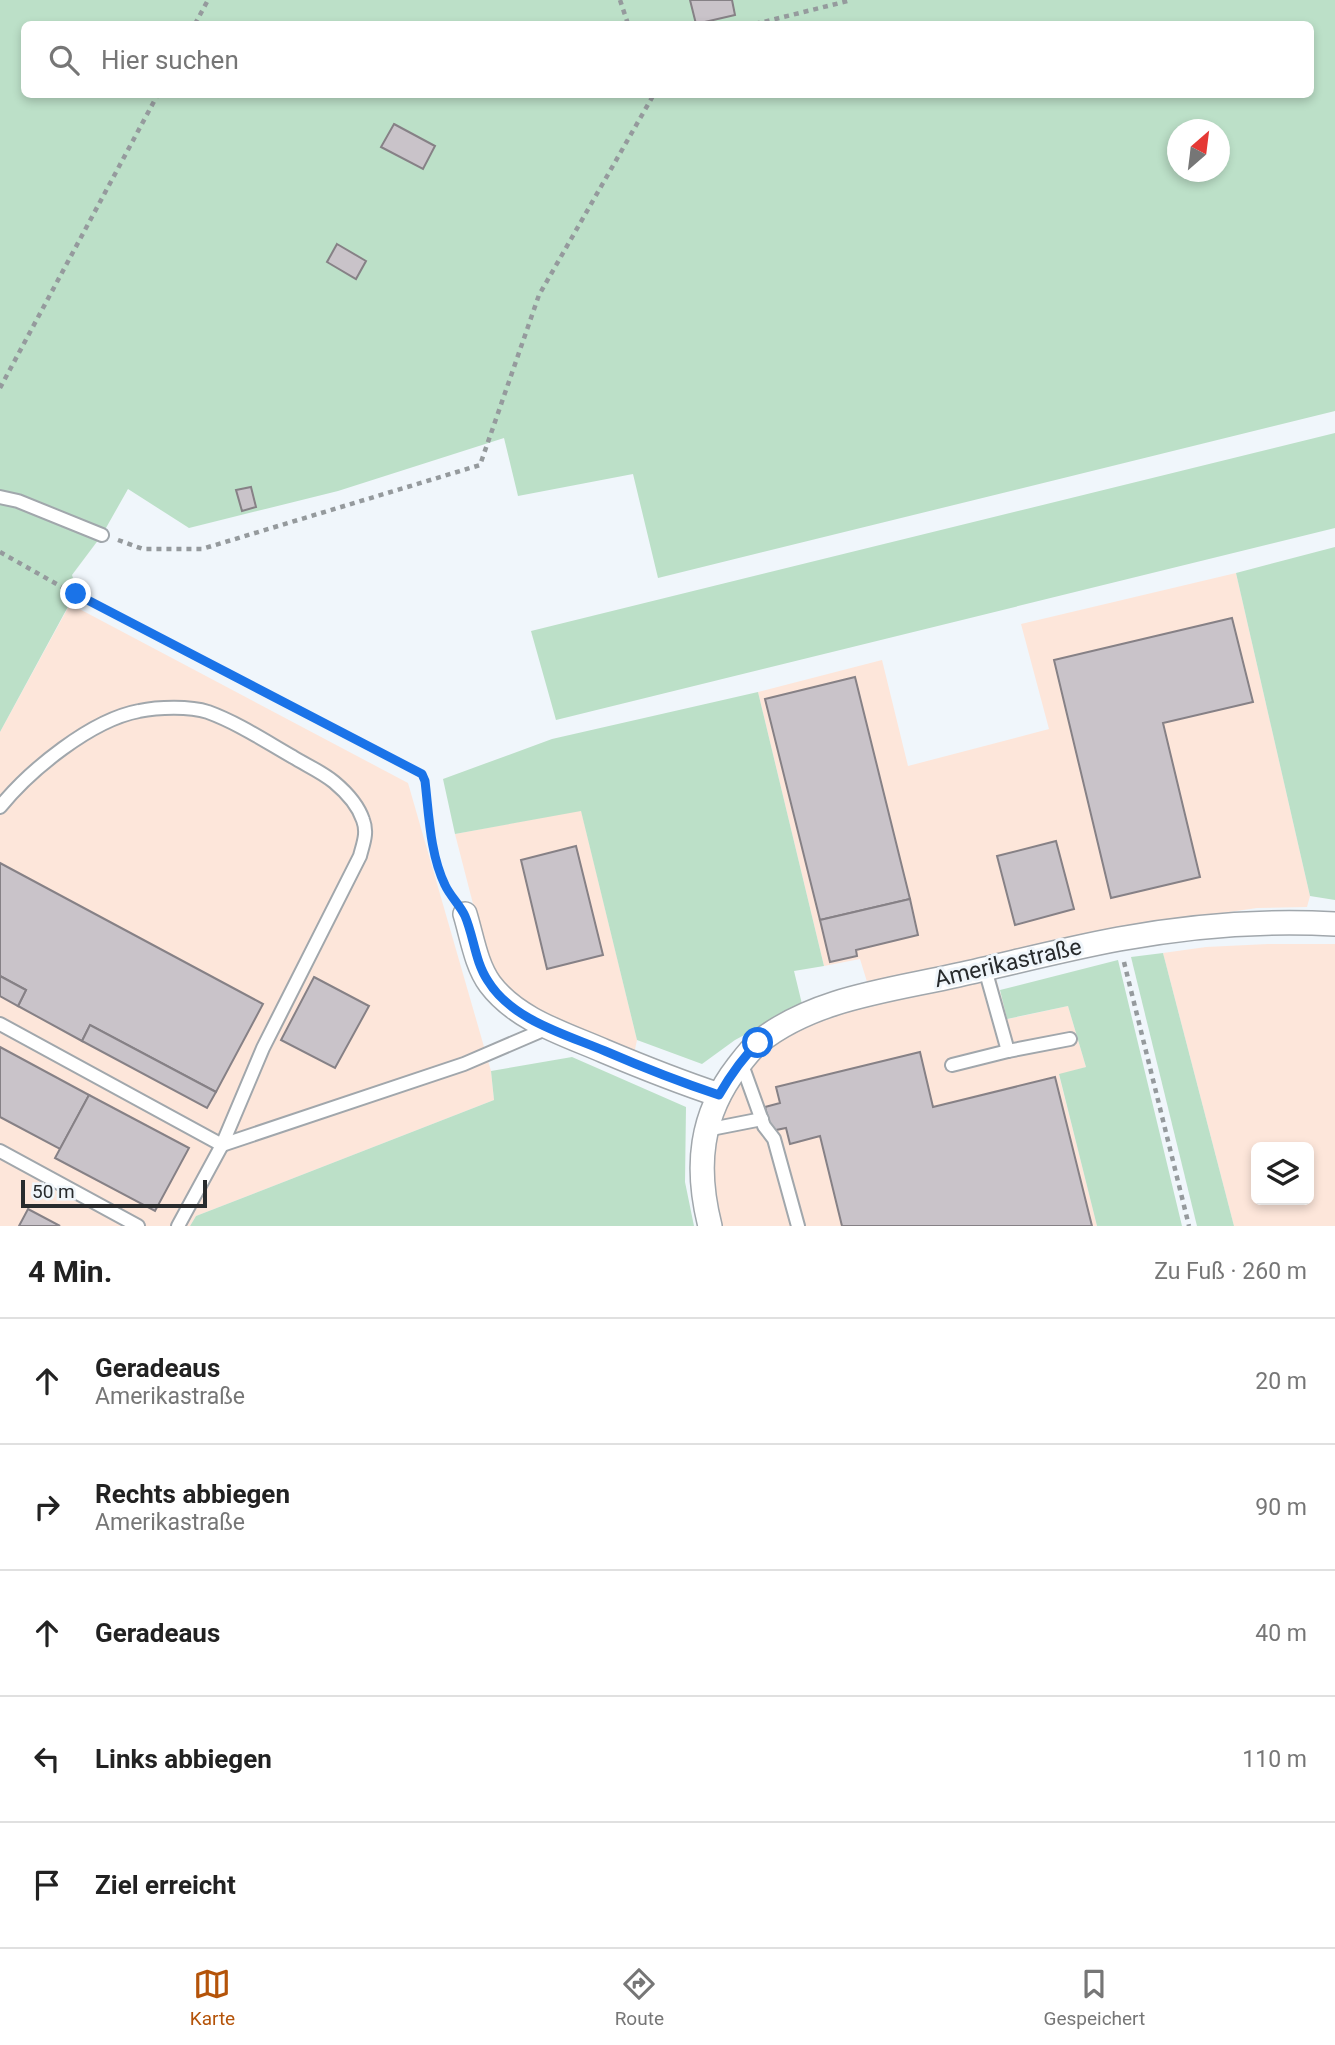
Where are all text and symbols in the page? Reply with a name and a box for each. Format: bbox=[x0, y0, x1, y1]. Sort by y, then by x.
search box bbox=[21, 21, 1314, 98]
icon: search bbox=[45, 41, 83, 79]
text: Hier suchen bbox=[101, 45, 239, 75]
north arrow bbox=[1167, 119, 1230, 182]
route end bbox=[60, 578, 91, 609]
street label: Amerikastraße bbox=[932, 933, 1084, 993]
route start bbox=[742, 1027, 773, 1058]
map controls bbox=[1251, 1142, 1314, 1205]
button: layers bbox=[1251, 1142, 1314, 1205]
scale bar bbox=[21, 1177, 206, 1209]
text: 50 m bbox=[32, 1180, 75, 1203]
text: 4 Min. bbox=[28, 1254, 112, 1289]
text: Zu Fuß · 260 m bbox=[1154, 1258, 1307, 1285]
text: Geradeaus bbox=[95, 1353, 220, 1383]
icon: ahead bbox=[28, 1362, 66, 1400]
text: 20 m bbox=[1255, 1368, 1307, 1395]
text: Amerikastraße bbox=[95, 1383, 245, 1410]
text: Rechts abbiegen bbox=[95, 1479, 290, 1509]
icon: right bbox=[28, 1488, 66, 1526]
text: 90 m bbox=[1255, 1494, 1307, 1521]
text: Amerikastraße bbox=[95, 1509, 245, 1536]
icon: ahead bbox=[28, 1614, 66, 1652]
text: Geradeaus bbox=[95, 1618, 220, 1648]
text: 40 m bbox=[1255, 1620, 1307, 1647]
icon: left bbox=[28, 1740, 66, 1778]
text: Links abbiegen bbox=[95, 1744, 272, 1774]
text: 110 m bbox=[1242, 1746, 1307, 1773]
icon: arrive bbox=[28, 1866, 66, 1904]
text: Ziel erreicht bbox=[95, 1870, 236, 1900]
tab: Karte bbox=[190, 1965, 235, 2030]
tab: Route bbox=[615, 1965, 664, 2030]
tab: Gespeichert bbox=[1043, 1965, 1145, 2030]

